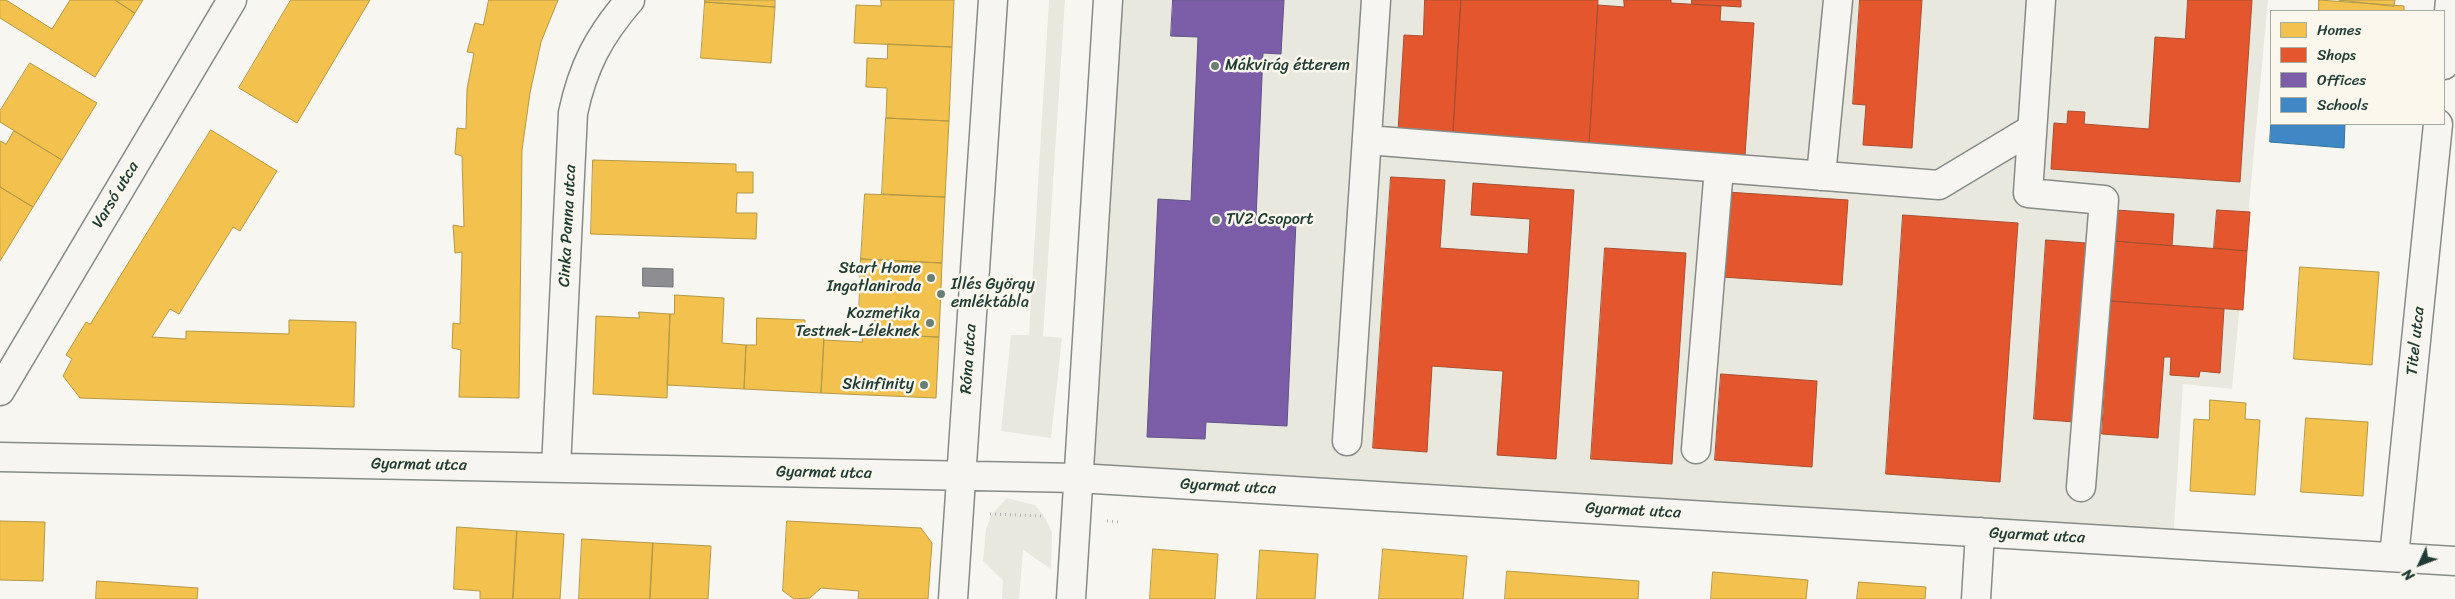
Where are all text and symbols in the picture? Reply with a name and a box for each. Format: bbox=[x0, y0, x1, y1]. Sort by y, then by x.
legend bbox=[2270, 10, 2445, 125]
text: Homes bbox=[2317, 17, 2361, 43]
text: Shops bbox=[2317, 42, 2356, 68]
place label: Mákvirág étterem bbox=[1225, 56, 1350, 76]
marker: Mákvirág étterem bbox=[1209, 60, 1221, 72]
text: Offices bbox=[2317, 67, 2366, 93]
text: Schools bbox=[2317, 92, 2368, 118]
street label: Varsó utca bbox=[89, 158, 143, 232]
street label: Cinka Panna utca bbox=[555, 164, 581, 288]
place label: TV2 Csoport bbox=[1226, 210, 1313, 230]
marker: TV2 Csoport bbox=[1210, 214, 1222, 226]
place label: Start Home Ingatlaniroda bbox=[827, 259, 921, 297]
marker: Start Home Ingatlaniroda bbox=[925, 272, 937, 284]
place label: Illés György emléktábla bbox=[951, 275, 1035, 313]
marker: Illés György emléktábla bbox=[935, 288, 947, 300]
place label: Kozmetika Testnek-Léleknek bbox=[795, 304, 920, 342]
street label: Titel utca bbox=[2403, 306, 2429, 376]
marker: Kozmetika Testnek-Léleknek bbox=[924, 317, 936, 329]
street label: Róna utca bbox=[957, 323, 981, 395]
place label: Skinfinity bbox=[842, 375, 914, 395]
marker: Skinfinity bbox=[918, 379, 930, 391]
street label: Gyarmat utca bbox=[371, 455, 467, 475]
street label: Gyarmat utca bbox=[776, 463, 872, 483]
street label: Gyarmat utca bbox=[1180, 475, 1276, 499]
street label: Gyarmat utca bbox=[1585, 499, 1681, 523]
street label: Gyarmat utca bbox=[1989, 524, 2085, 548]
north arrow bbox=[2395, 539, 2445, 589]
text: N bbox=[2396, 563, 2421, 587]

